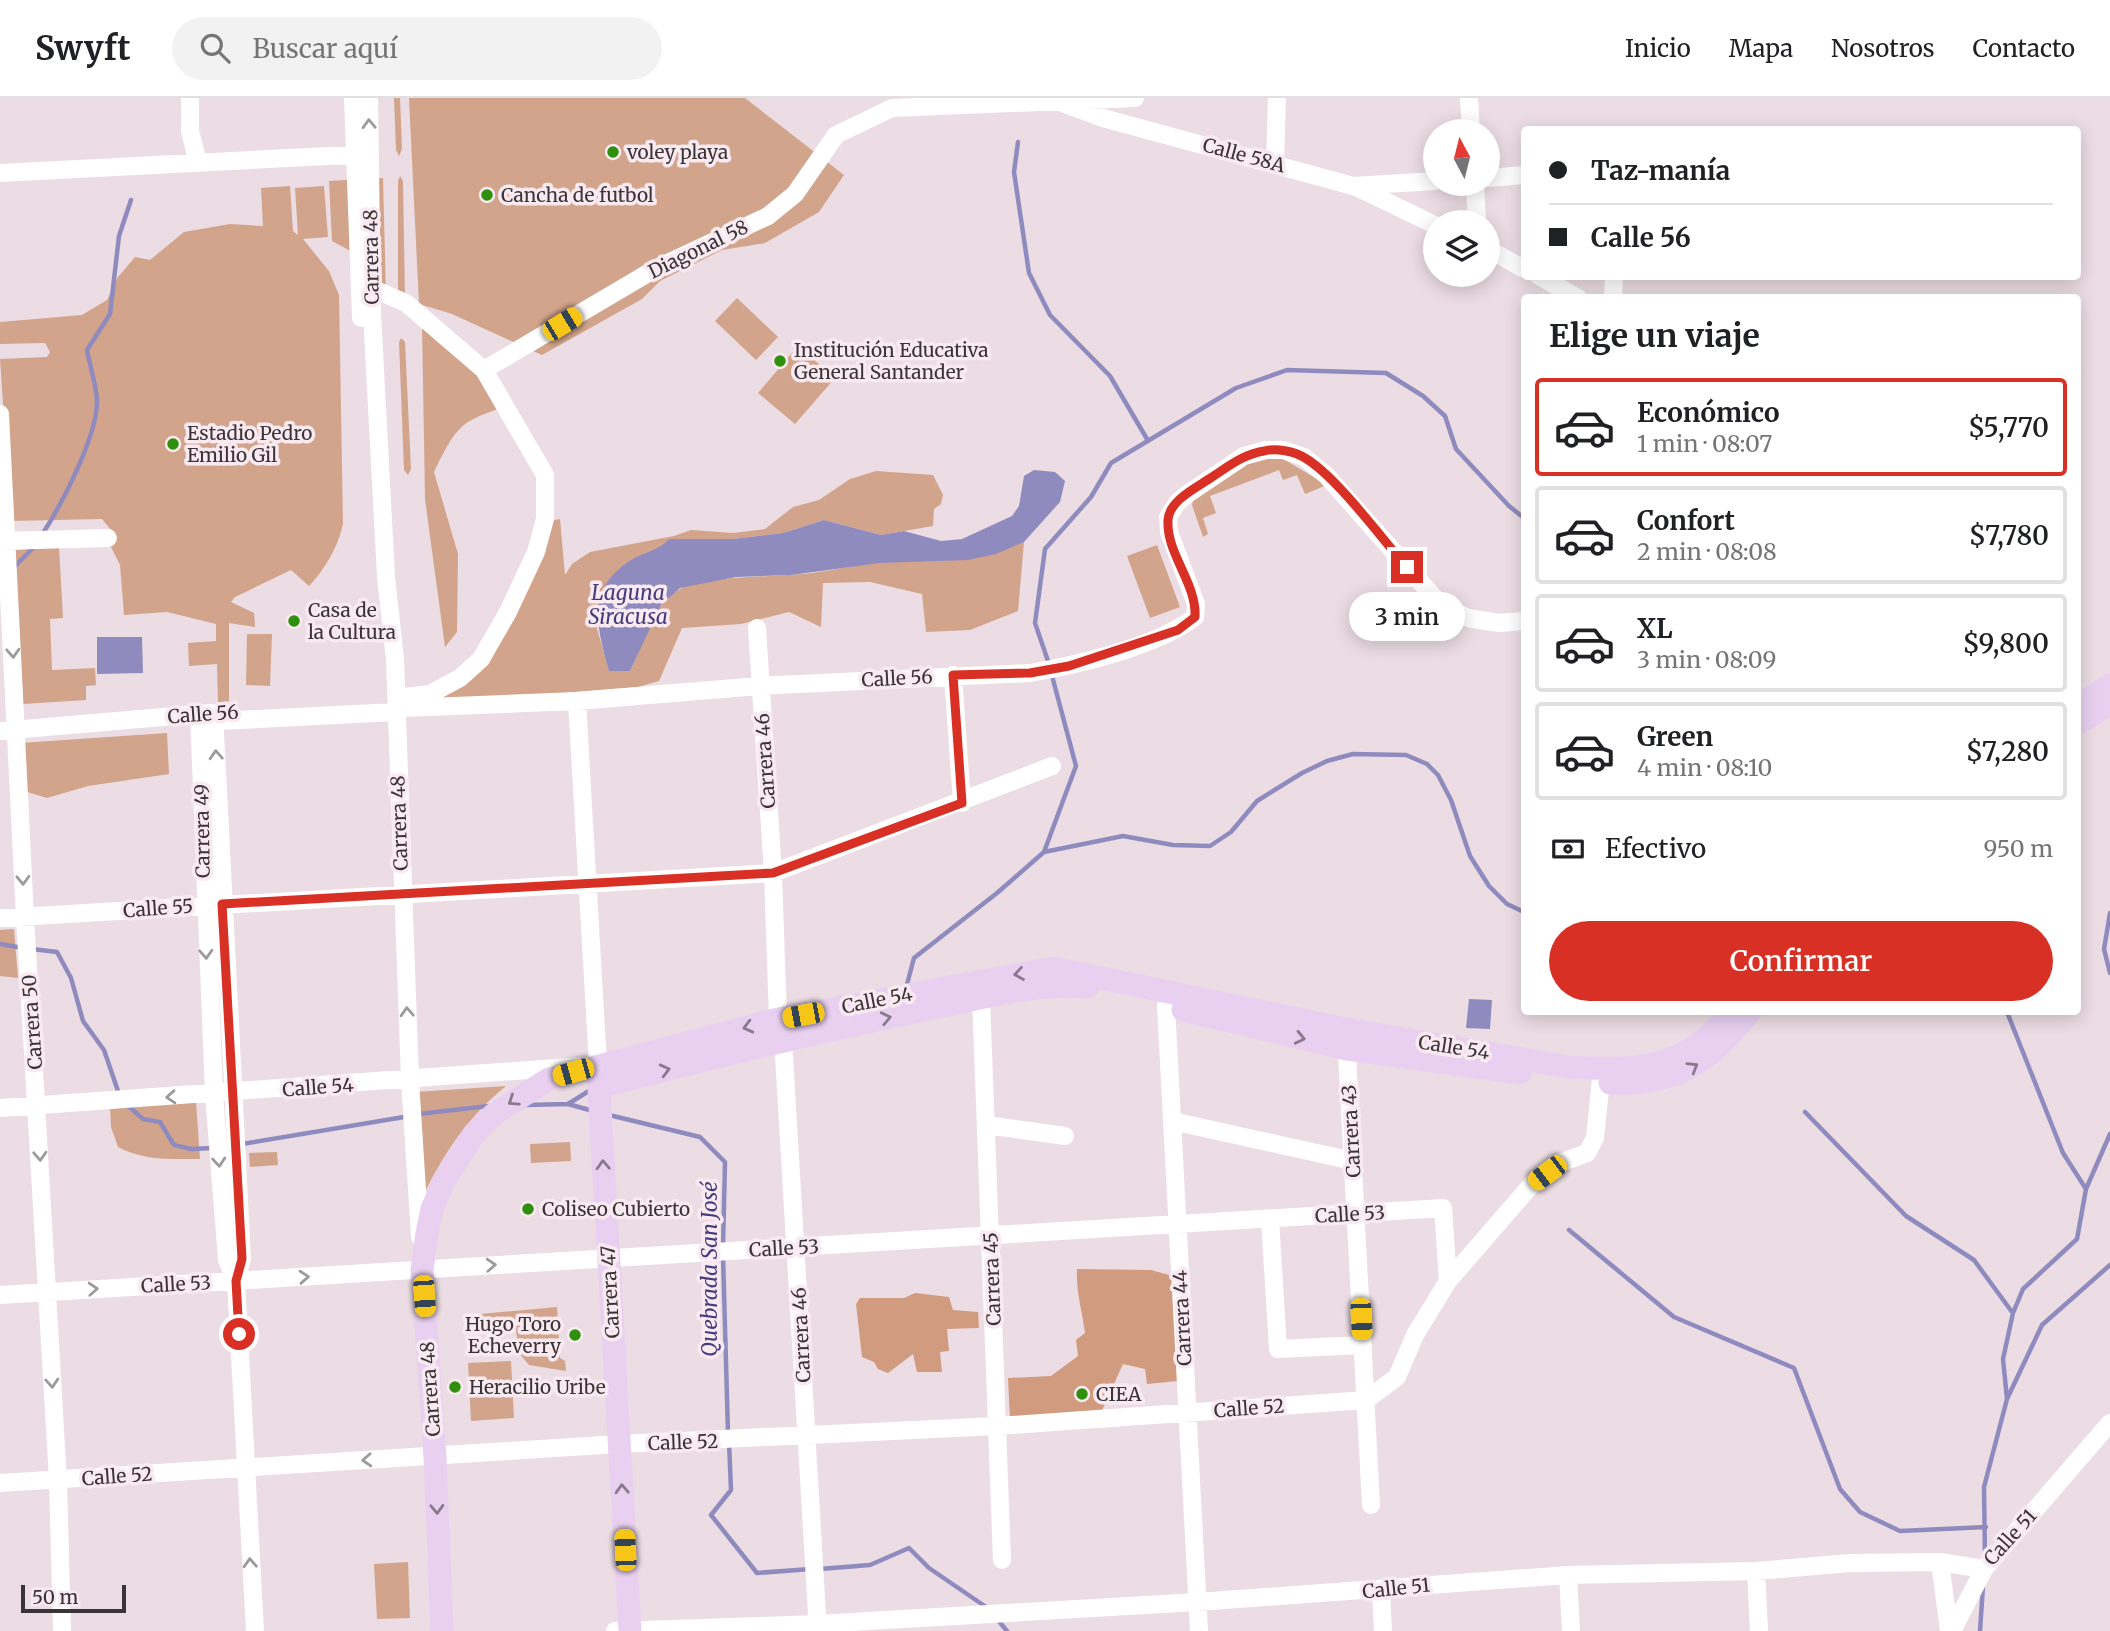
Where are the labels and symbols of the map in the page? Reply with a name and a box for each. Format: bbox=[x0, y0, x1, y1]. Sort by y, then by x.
one-way arrow bbox=[362, 118, 377, 129]
north arrow bbox=[1423, 119, 1500, 196]
street label: Calle 58A bbox=[1200, 132, 1288, 178]
place label: voley playa bbox=[626, 140, 728, 164]
marker: voley playa bbox=[605, 144, 621, 160]
place label: Cancha de futbol bbox=[501, 183, 654, 207]
marker: Cancha de futbol bbox=[479, 187, 495, 203]
street label: Carrera 48 bbox=[358, 209, 384, 305]
street label: Diagonal 58 bbox=[644, 214, 752, 284]
car bbox=[539, 304, 586, 344]
place label: Institución Educativa General Santander bbox=[794, 338, 989, 384]
marker: Institución Educativa General Santander bbox=[772, 353, 788, 369]
place label: Estadio Pedro Emilio Gil bbox=[187, 421, 312, 467]
marker: Estadio Pedro Emilio Gil bbox=[165, 436, 181, 452]
route end bbox=[1391, 551, 1423, 583]
water label: Laguna Siracusa bbox=[588, 579, 668, 630]
callout: 3 min bbox=[1349, 592, 1465, 640]
place label: Casa de la Cultura bbox=[308, 598, 396, 644]
marker: Casa de la Cultura bbox=[286, 613, 302, 629]
one-way arrow bbox=[5, 648, 20, 659]
street label: Calle 56 bbox=[861, 664, 933, 692]
street label: Calle 56 bbox=[167, 700, 239, 728]
street label: Carrera 46 bbox=[750, 713, 780, 809]
one-way arrow bbox=[208, 749, 223, 760]
street label: Carrera 48 bbox=[385, 775, 413, 871]
street label: Carrera 49 bbox=[189, 784, 215, 878]
one-way arrow bbox=[16, 875, 31, 886]
street label: Calle 55 bbox=[122, 894, 194, 922]
one-way arrow bbox=[199, 949, 214, 960]
one-way arrow bbox=[1013, 966, 1025, 981]
street label: Carrera 50 bbox=[17, 974, 47, 1070]
street label: Calle 54 bbox=[840, 981, 915, 1019]
car bbox=[781, 1001, 826, 1029]
one-way arrow bbox=[400, 1006, 415, 1017]
one-way arrow bbox=[880, 1012, 892, 1027]
one-way arrow bbox=[742, 1019, 754, 1033]
one-way arrow bbox=[1294, 1030, 1306, 1045]
street label: Calle 54 bbox=[1417, 1030, 1491, 1064]
car bbox=[550, 1056, 597, 1088]
one-way arrow bbox=[1685, 1062, 1698, 1075]
one-way arrow bbox=[659, 1064, 671, 1078]
street label: Calle 54 bbox=[282, 1073, 355, 1101]
street label: Carrera 43 bbox=[1337, 1084, 1365, 1178]
one-way arrow bbox=[165, 1089, 176, 1104]
one-way arrow bbox=[508, 1093, 521, 1105]
one-way arrow bbox=[32, 1151, 47, 1162]
car bbox=[1524, 1152, 1571, 1194]
one-way arrow bbox=[211, 1157, 226, 1168]
one-way arrow bbox=[596, 1159, 611, 1170]
water label: Quebrada San José bbox=[696, 1181, 723, 1357]
place label: Coliseo Cubierto bbox=[542, 1197, 690, 1221]
street label: Calle 53 bbox=[1314, 1200, 1386, 1228]
marker: Coliseo Cubierto bbox=[520, 1201, 536, 1217]
street label: Carrera 45 bbox=[978, 1232, 1006, 1326]
street label: Calle 53 bbox=[748, 1234, 820, 1262]
street label: Carrera 47 bbox=[596, 1245, 624, 1339]
one-way arrow bbox=[485, 1258, 496, 1273]
one-way arrow bbox=[299, 1269, 310, 1284]
street label: Carrera 44 bbox=[1167, 1269, 1196, 1366]
street label: Calle 53 bbox=[140, 1270, 212, 1298]
car bbox=[413, 1274, 436, 1318]
one-way arrow bbox=[87, 1282, 98, 1297]
street label: Carrera 46 bbox=[787, 1287, 815, 1383]
car bbox=[1350, 1297, 1373, 1341]
place label: Hugo Toro Echeverry bbox=[465, 1312, 561, 1358]
route start bbox=[223, 1318, 255, 1350]
marker: Hugo Toro Echeverry bbox=[567, 1327, 583, 1343]
street label: Carrera 48 bbox=[415, 1341, 445, 1437]
place label: Heracilio Uribe bbox=[469, 1375, 606, 1399]
one-way arrow bbox=[44, 1378, 59, 1389]
marker: Heracilio Uribe bbox=[447, 1379, 463, 1395]
place label: CIEA bbox=[1096, 1382, 1142, 1406]
marker: CIEA bbox=[1074, 1386, 1090, 1402]
street label: Calle 52 bbox=[1213, 1394, 1285, 1422]
street label: Calle 52 bbox=[647, 1429, 719, 1455]
one-way arrow bbox=[361, 1453, 372, 1468]
street label: Calle 52 bbox=[81, 1462, 153, 1490]
one-way arrow bbox=[614, 1484, 629, 1495]
street label: Calle 51 bbox=[1978, 1503, 2042, 1570]
one-way arrow bbox=[429, 1504, 444, 1515]
car bbox=[614, 1528, 637, 1572]
one-way arrow bbox=[243, 1557, 258, 1568]
street label: Calle 51 bbox=[1361, 1572, 1431, 1603]
scale bar bbox=[21, 1582, 126, 1614]

